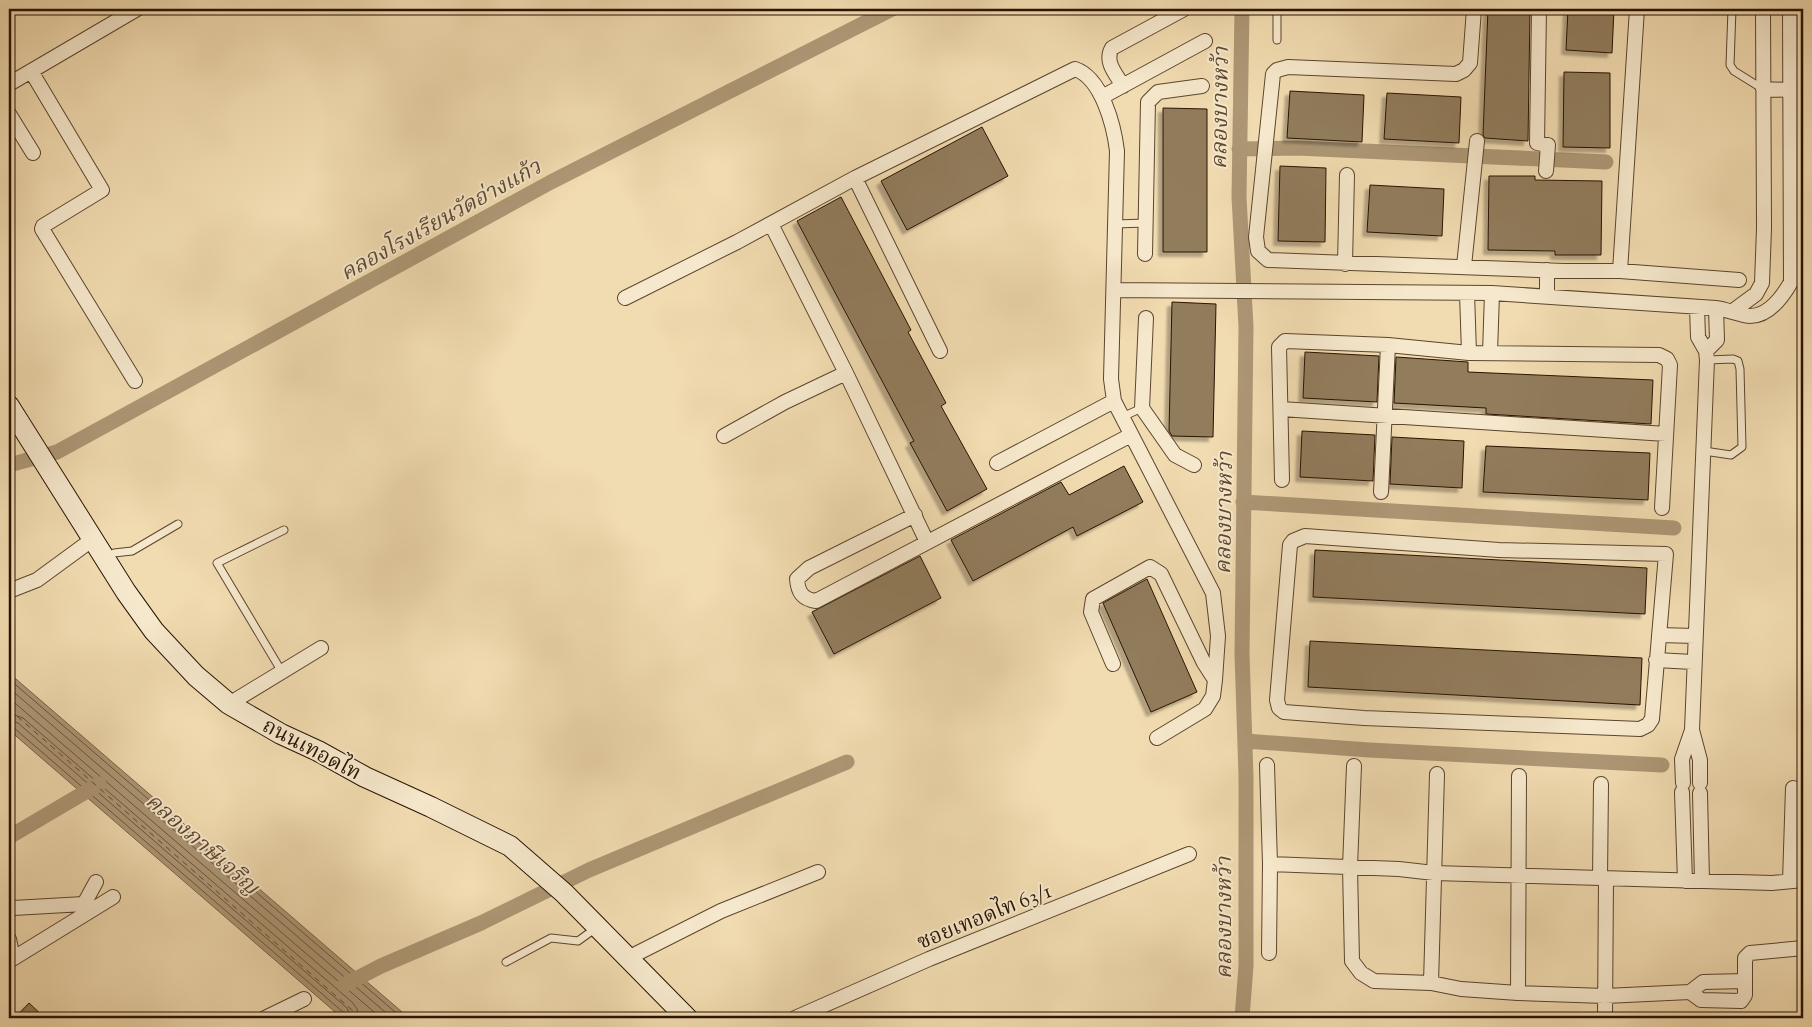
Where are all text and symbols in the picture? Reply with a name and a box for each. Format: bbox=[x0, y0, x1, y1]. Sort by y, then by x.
water label: คลองบางหว้า bbox=[1205, 45, 1239, 170]
water label: คลองโรงเรียนวัดอ่างแก้ว bbox=[334, 151, 548, 290]
water label: คลองบางหว้า bbox=[1209, 450, 1243, 575]
street label: ถนนเทอดไท bbox=[256, 710, 367, 789]
water label: คลองภาษีเจริญ bbox=[137, 787, 266, 905]
water label: คลองบางหว้า bbox=[1210, 856, 1242, 979]
street label: ซอยเทอดไท 63/1 bbox=[912, 875, 1057, 958]

